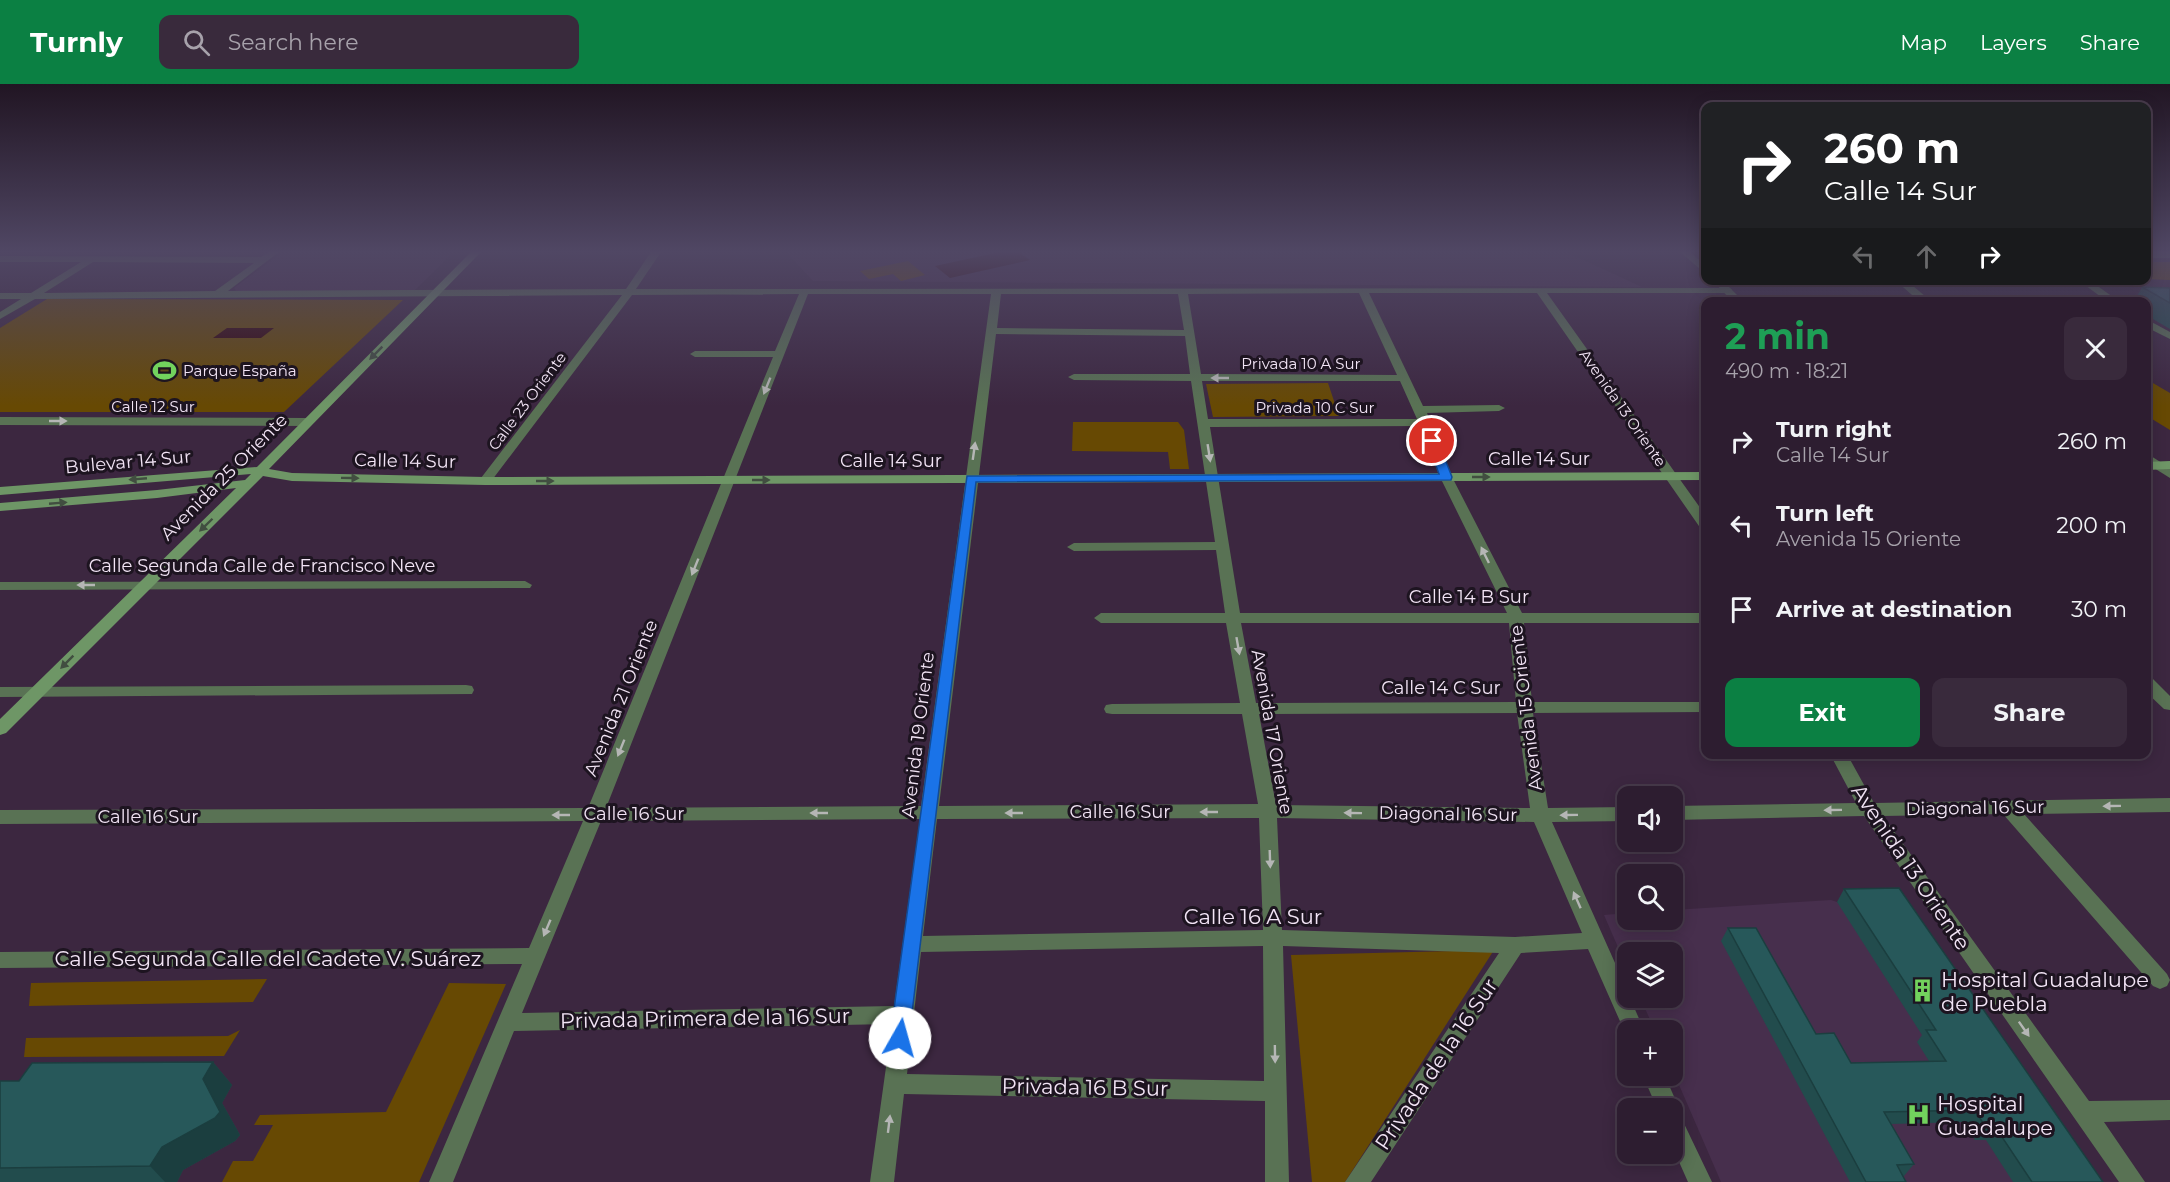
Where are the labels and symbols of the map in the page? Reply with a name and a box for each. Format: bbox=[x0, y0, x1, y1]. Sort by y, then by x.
one-way arrow bbox=[369, 345, 383, 359]
street label: Avenida 13 Oriente bbox=[1575, 346, 1671, 470]
street label: Calle 23 Oriente bbox=[484, 348, 570, 454]
street label: Privada 10 A Sur bbox=[1241, 354, 1361, 373]
sports icon: Parque España bbox=[152, 357, 178, 383]
place label: Parque España bbox=[183, 361, 297, 380]
one-way arrow bbox=[1210, 373, 1229, 383]
one-way arrow bbox=[762, 377, 771, 395]
street label: Calle 12 Sur bbox=[111, 397, 195, 416]
street label: Privada 10 C Sur bbox=[1255, 398, 1375, 417]
street label: Avenida 25 Oriente bbox=[156, 409, 292, 545]
pin bbox=[1406, 415, 1457, 466]
one-way arrow bbox=[49, 416, 68, 426]
one-way arrow bbox=[970, 442, 979, 461]
one-way arrow bbox=[1205, 444, 1214, 463]
street label: Bulevar 14 Sur bbox=[64, 446, 192, 478]
street label: Calle 14 Sur bbox=[1488, 448, 1590, 470]
street label: Calle 14 Sur bbox=[354, 449, 456, 473]
street label: Calle 14 Sur bbox=[840, 450, 942, 472]
one-way arrow bbox=[1472, 472, 1491, 482]
one-way arrow bbox=[341, 473, 360, 483]
one-way arrow bbox=[129, 475, 148, 484]
one-way arrow bbox=[752, 475, 771, 485]
one-way arrow bbox=[536, 476, 555, 486]
one-way arrow bbox=[49, 498, 68, 508]
one-way arrow bbox=[200, 517, 214, 531]
one-way arrow bbox=[1481, 547, 1490, 564]
street label: Calle Segunda Calle de Francisco Neve bbox=[89, 555, 435, 577]
one-way arrow bbox=[690, 558, 699, 576]
one-way arrow bbox=[76, 580, 95, 590]
street label: Calle 14 B Sur bbox=[1409, 586, 1529, 608]
street label: Avenida 21 Oriente bbox=[580, 616, 662, 779]
street label: Avenida 15 Oriente bbox=[1505, 624, 1547, 792]
one-way arrow bbox=[1234, 637, 1243, 656]
street label: Avenida 17 Oriente bbox=[1247, 648, 1297, 816]
street label: Avenida 19 Oriente bbox=[897, 650, 939, 819]
one-way arrow bbox=[61, 654, 75, 668]
street label: Calle 14 C Sur bbox=[1381, 677, 1501, 699]
one-way arrow bbox=[616, 739, 625, 757]
street label: Avenida 13 Oriente bbox=[1846, 779, 1976, 955]
street label: Diagonal 16 Sur bbox=[1905, 796, 2045, 820]
street label: Calle 16 Sur bbox=[1069, 801, 1171, 823]
one-way arrow bbox=[2102, 801, 2121, 811]
street label: Diagonal 16 Sur bbox=[1378, 802, 1518, 826]
street label: Calle 16 Sur bbox=[583, 803, 685, 825]
one-way arrow bbox=[1823, 805, 1842, 815]
street label: Calle 16 Sur bbox=[97, 806, 199, 828]
one-way arrow bbox=[1200, 807, 1219, 817]
one-way arrow bbox=[1005, 808, 1024, 818]
one-way arrow bbox=[1344, 808, 1363, 817]
one-way arrow bbox=[810, 809, 829, 818]
one-way arrow bbox=[552, 810, 571, 820]
one-way arrow bbox=[1560, 810, 1579, 820]
one-way arrow bbox=[1265, 850, 1274, 869]
one-way arrow bbox=[1573, 891, 1582, 908]
street label: Calle 16 A Sur bbox=[1184, 904, 1322, 929]
one-way arrow bbox=[542, 919, 551, 937]
street label: Calle Segunda Calle del Cadete V. Suárez bbox=[55, 946, 481, 971]
place label: Hospital Guadalupe de Puebla bbox=[1941, 967, 2149, 1016]
street label: Privada de la 16 Sur bbox=[1369, 974, 1503, 1154]
building icon: Hospital Guadalupe de Puebla bbox=[1910, 978, 1936, 1004]
street label: Privada Primera de la 16 Sur bbox=[560, 1003, 850, 1033]
position arrow bbox=[868, 1006, 932, 1070]
one-way arrow bbox=[2017, 1021, 2029, 1037]
one-way arrow bbox=[1270, 1045, 1280, 1064]
street label: Privada 16 B Sur bbox=[1001, 1073, 1169, 1101]
place label: Hospital Guadalupe bbox=[1937, 1091, 2053, 1140]
hospital icon: Hospital Guadalupe bbox=[1906, 1102, 1932, 1128]
one-way arrow bbox=[884, 1114, 894, 1133]

